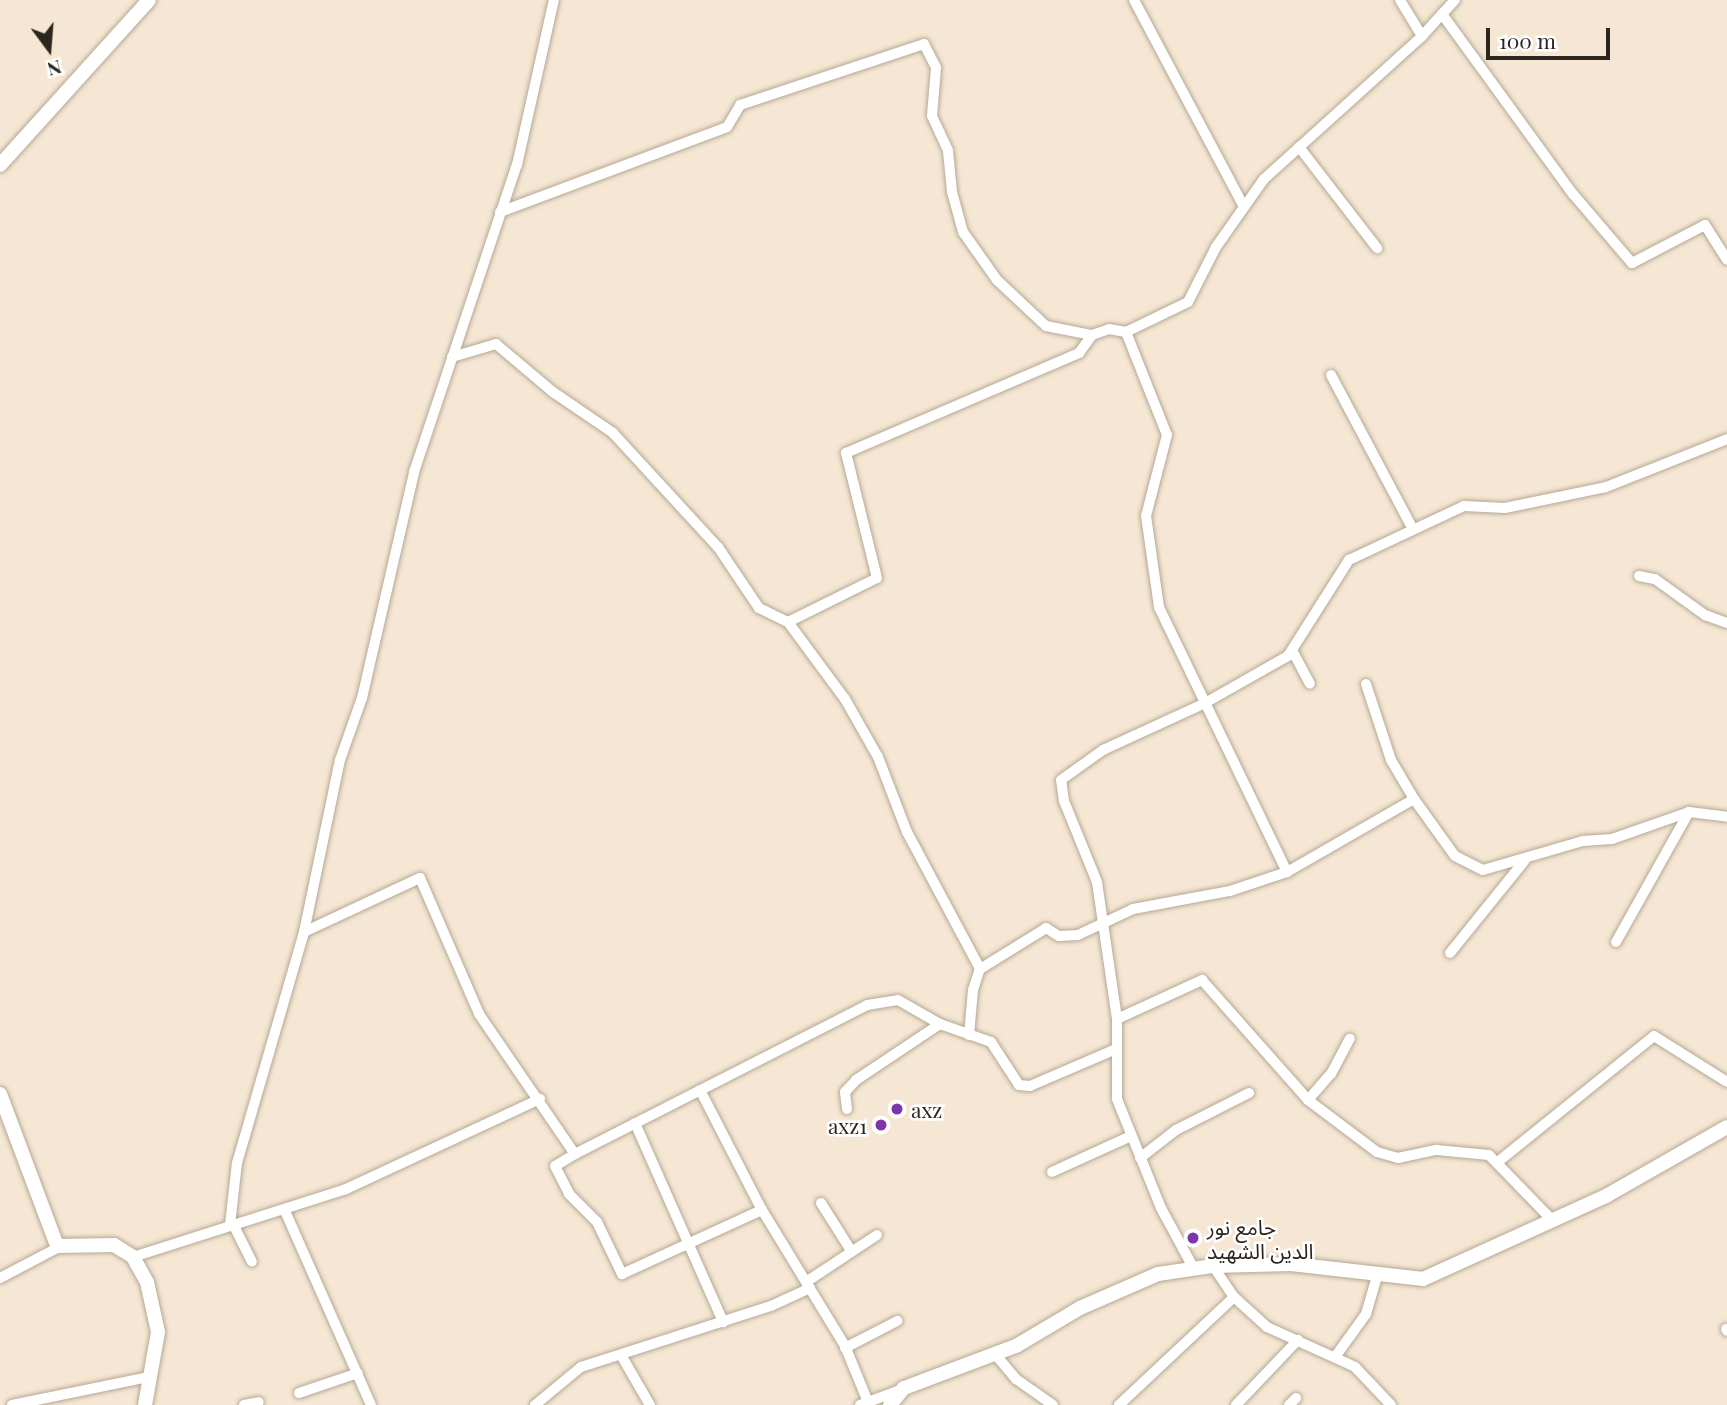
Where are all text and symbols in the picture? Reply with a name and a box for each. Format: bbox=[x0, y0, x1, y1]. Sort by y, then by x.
north arrow bbox=[14, 14, 84, 84]
scale bar bbox=[1489, 14, 1613, 58]
text: 100 m bbox=[1499, 26, 1556, 54]
text: N bbox=[45, 55, 65, 84]
place label: axz bbox=[911, 1096, 942, 1122]
marker: axz bbox=[889, 1101, 905, 1117]
place label: axz1 bbox=[828, 1112, 867, 1138]
marker: axz1 bbox=[873, 1117, 889, 1133]
place label: جامع نور الدين الشهيد bbox=[1207, 1213, 1313, 1263]
marker: جامع نور الدين الشهيد bbox=[1185, 1230, 1201, 1246]

